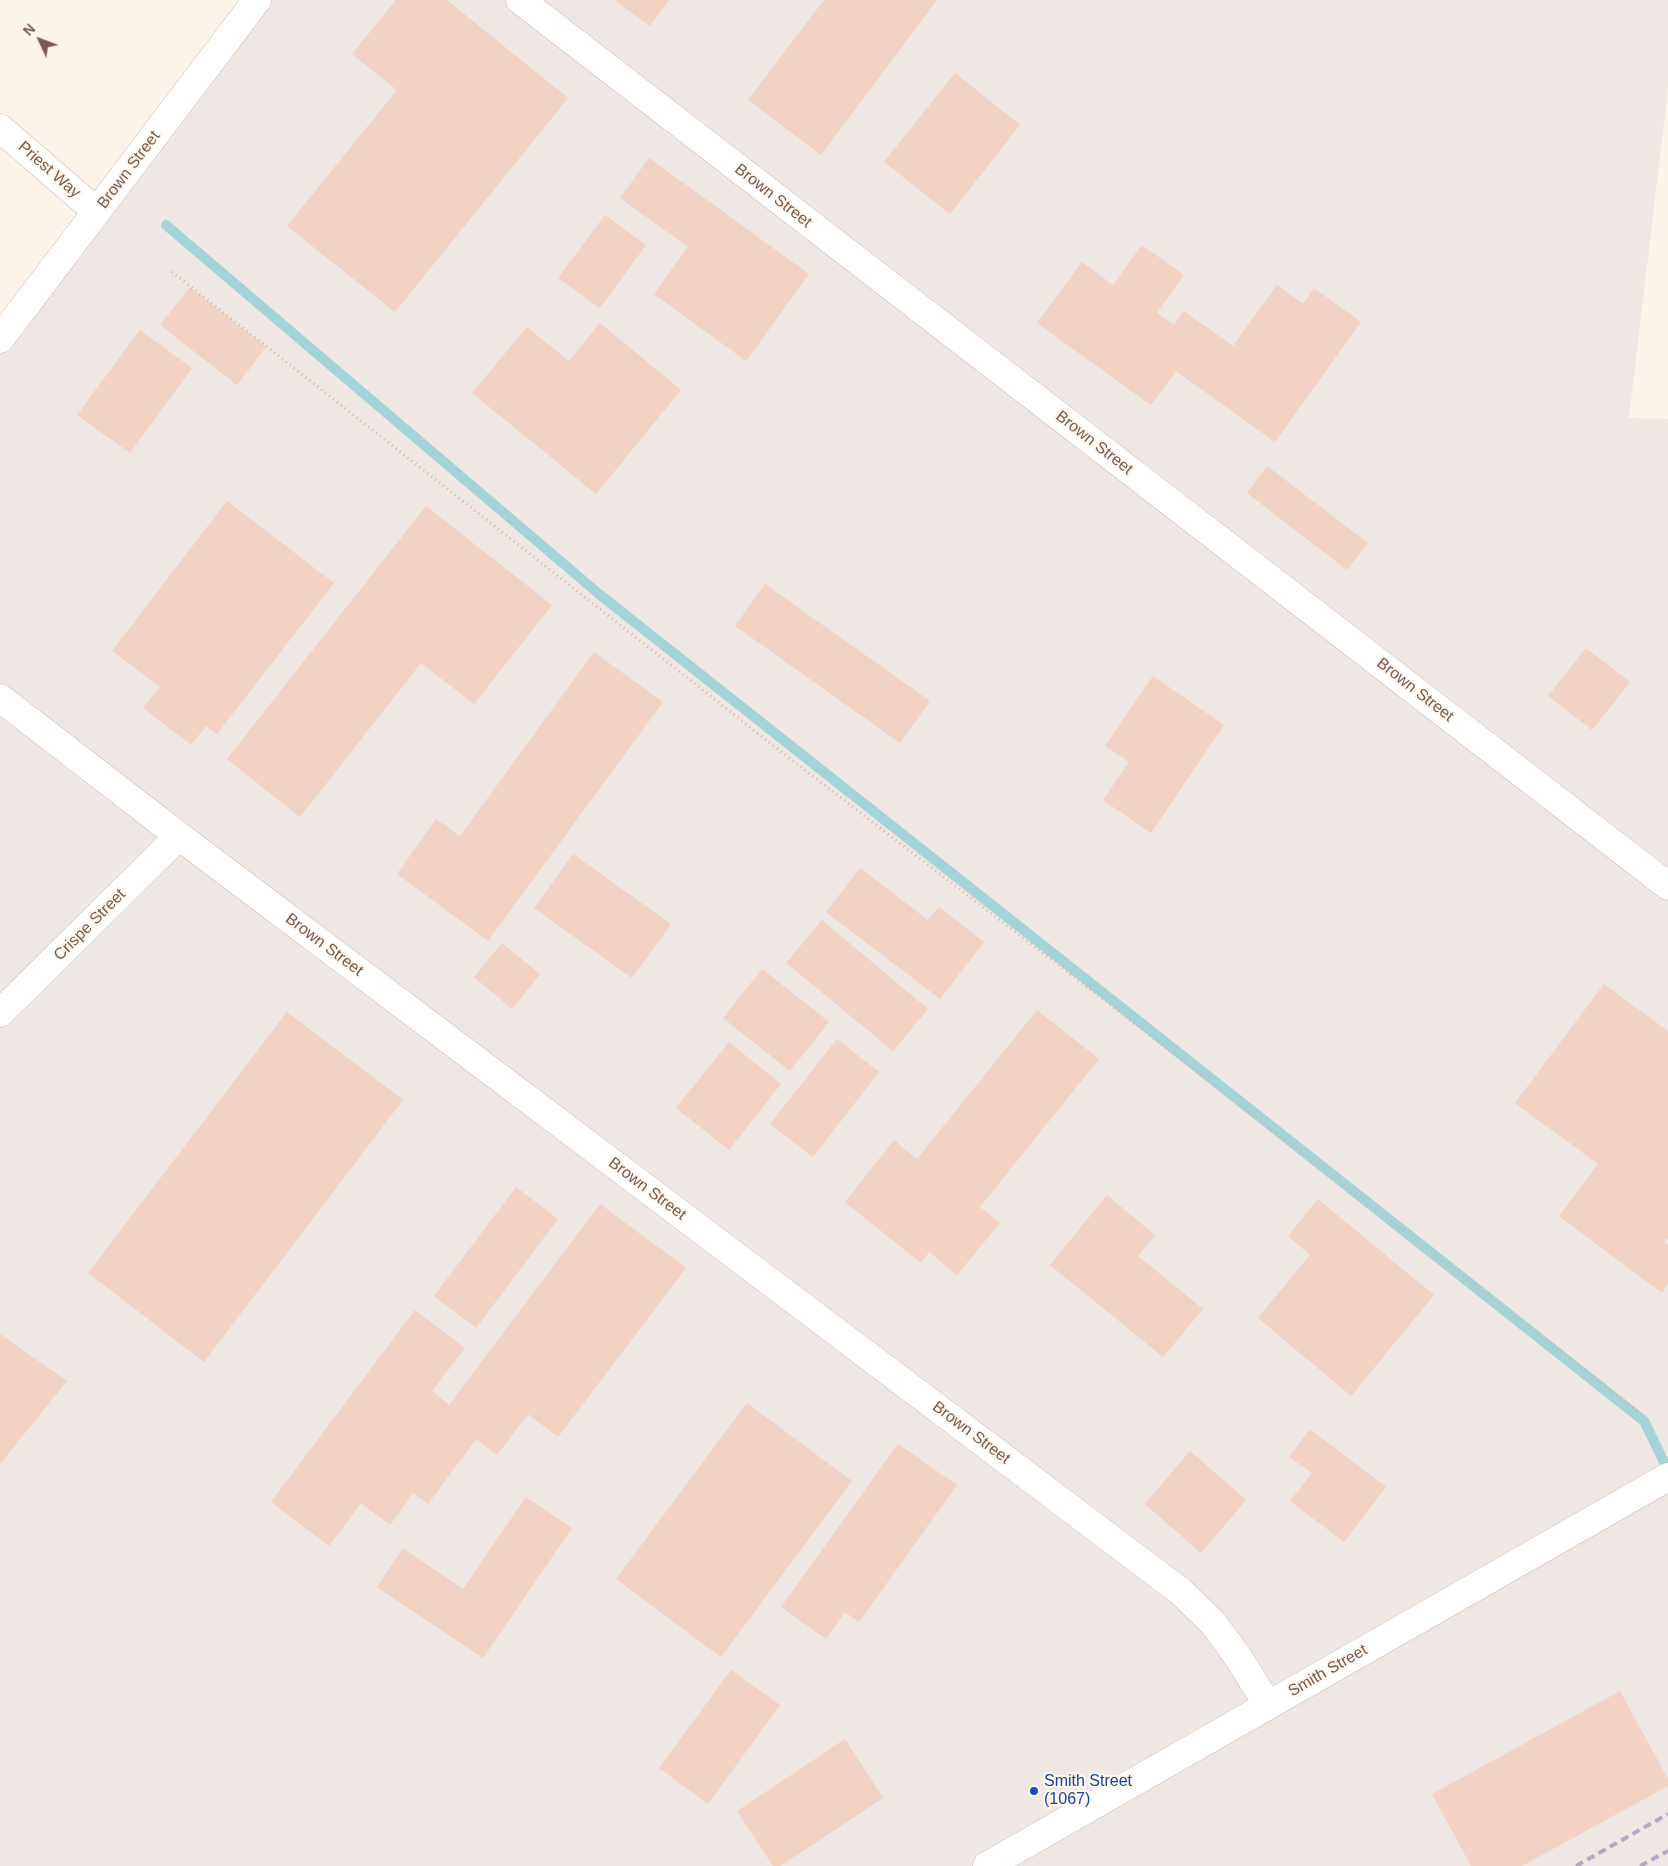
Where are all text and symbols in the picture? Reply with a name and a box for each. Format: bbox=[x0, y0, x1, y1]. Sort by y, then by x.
north arrow bbox=[15, 15, 65, 65]
text: N bbox=[20, 21, 38, 39]
street label: Brown Street bbox=[94, 127, 164, 213]
street label: Priest Way bbox=[14, 138, 84, 202]
street label: Brown Street bbox=[731, 160, 815, 232]
street label: Brown Street bbox=[1052, 407, 1136, 479]
street label: Brown Street bbox=[1373, 654, 1457, 726]
street label: Crispe Street bbox=[50, 885, 130, 965]
street label: Brown Street bbox=[281, 910, 367, 980]
street label: Brown Street bbox=[604, 1154, 690, 1224]
street label: Brown Street bbox=[928, 1398, 1014, 1468]
street label: Smith Street bbox=[1285, 1641, 1371, 1701]
place label: Smith Street (1067) bbox=[1044, 1772, 1132, 1810]
marker: Smith Street (1067) bbox=[1028, 1785, 1040, 1797]

